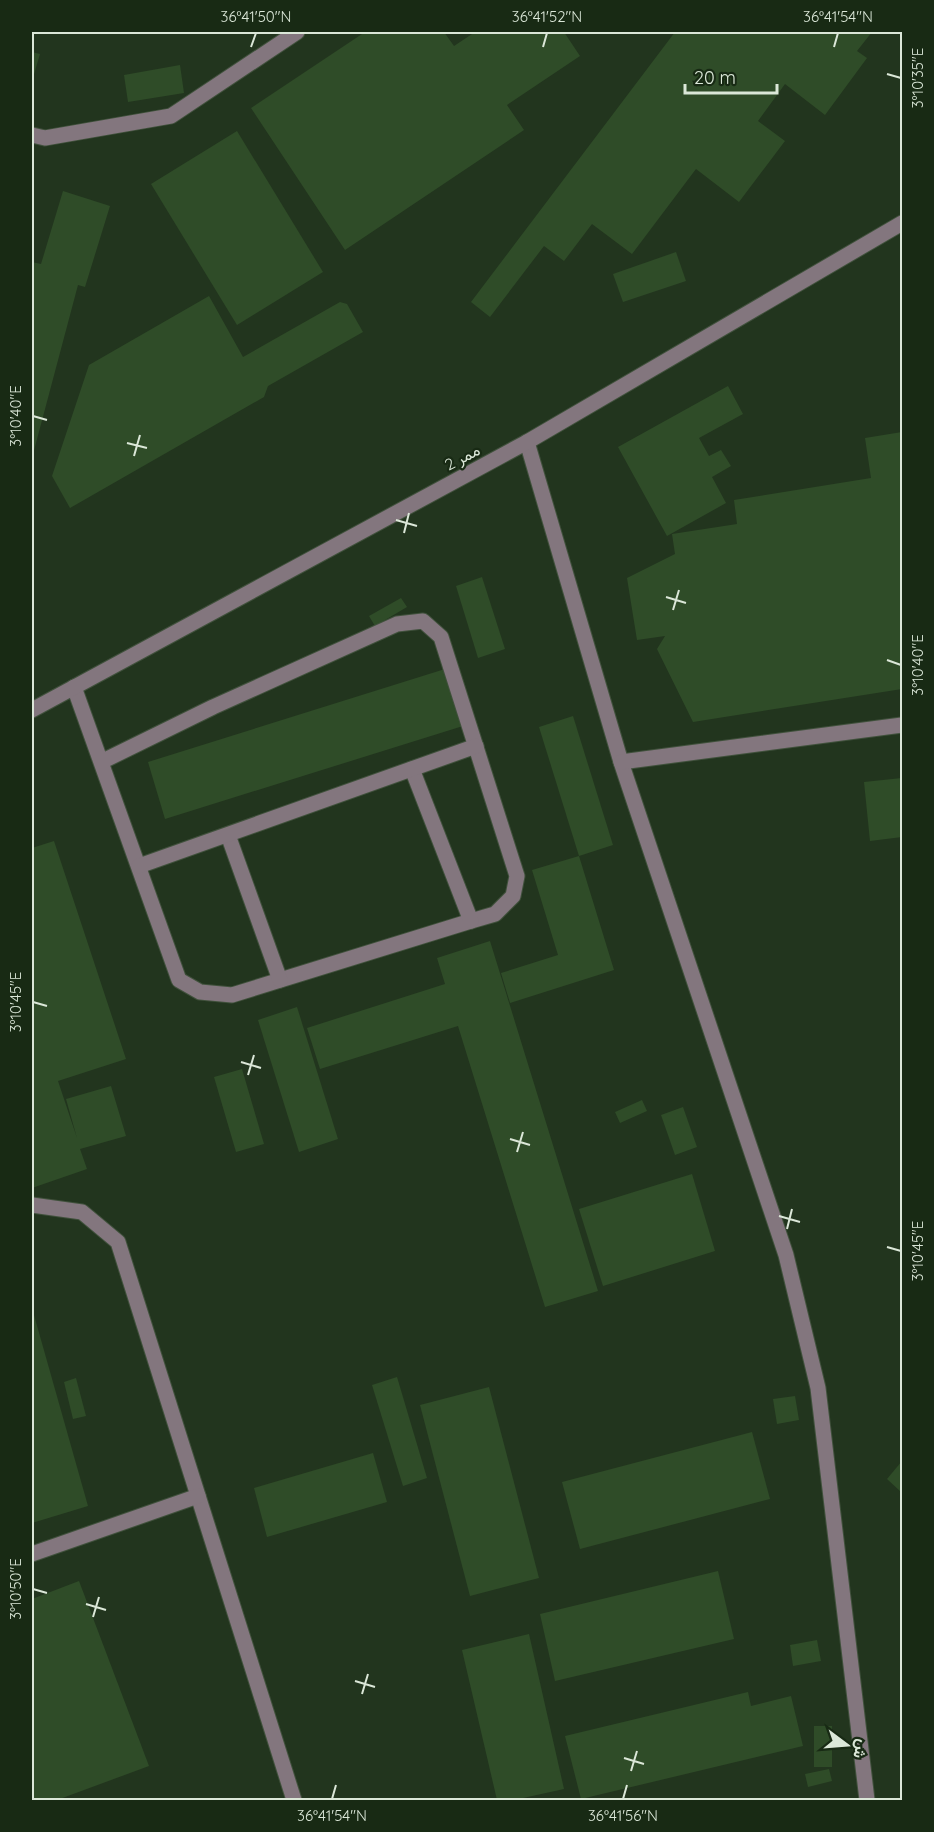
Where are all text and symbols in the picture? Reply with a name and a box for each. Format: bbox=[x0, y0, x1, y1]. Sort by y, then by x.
text: 36°41'50"N bbox=[221, 7, 291, 26]
text: 36°41'52"N bbox=[512, 7, 582, 26]
text: 36°41'54"N bbox=[803, 7, 873, 26]
text: 3°10'35"E bbox=[908, 48, 927, 108]
scale bar bbox=[685, 57, 776, 95]
text: 20 m bbox=[694, 66, 736, 89]
text: 3°10'40"E bbox=[6, 385, 25, 447]
street label: ممر 2 bbox=[441, 439, 484, 475]
text: 3°10'40"E bbox=[908, 634, 927, 696]
text: 3°10'45"E bbox=[6, 972, 25, 1032]
text: 3°10'45"E bbox=[908, 1221, 927, 1281]
text: 3°10'50"E bbox=[6, 1558, 25, 1620]
north arrow bbox=[817, 1715, 877, 1775]
text: ش bbox=[849, 1737, 874, 1761]
text: 36°41'54"N bbox=[297, 1806, 367, 1825]
text: 36°41'56"N bbox=[588, 1806, 658, 1825]

